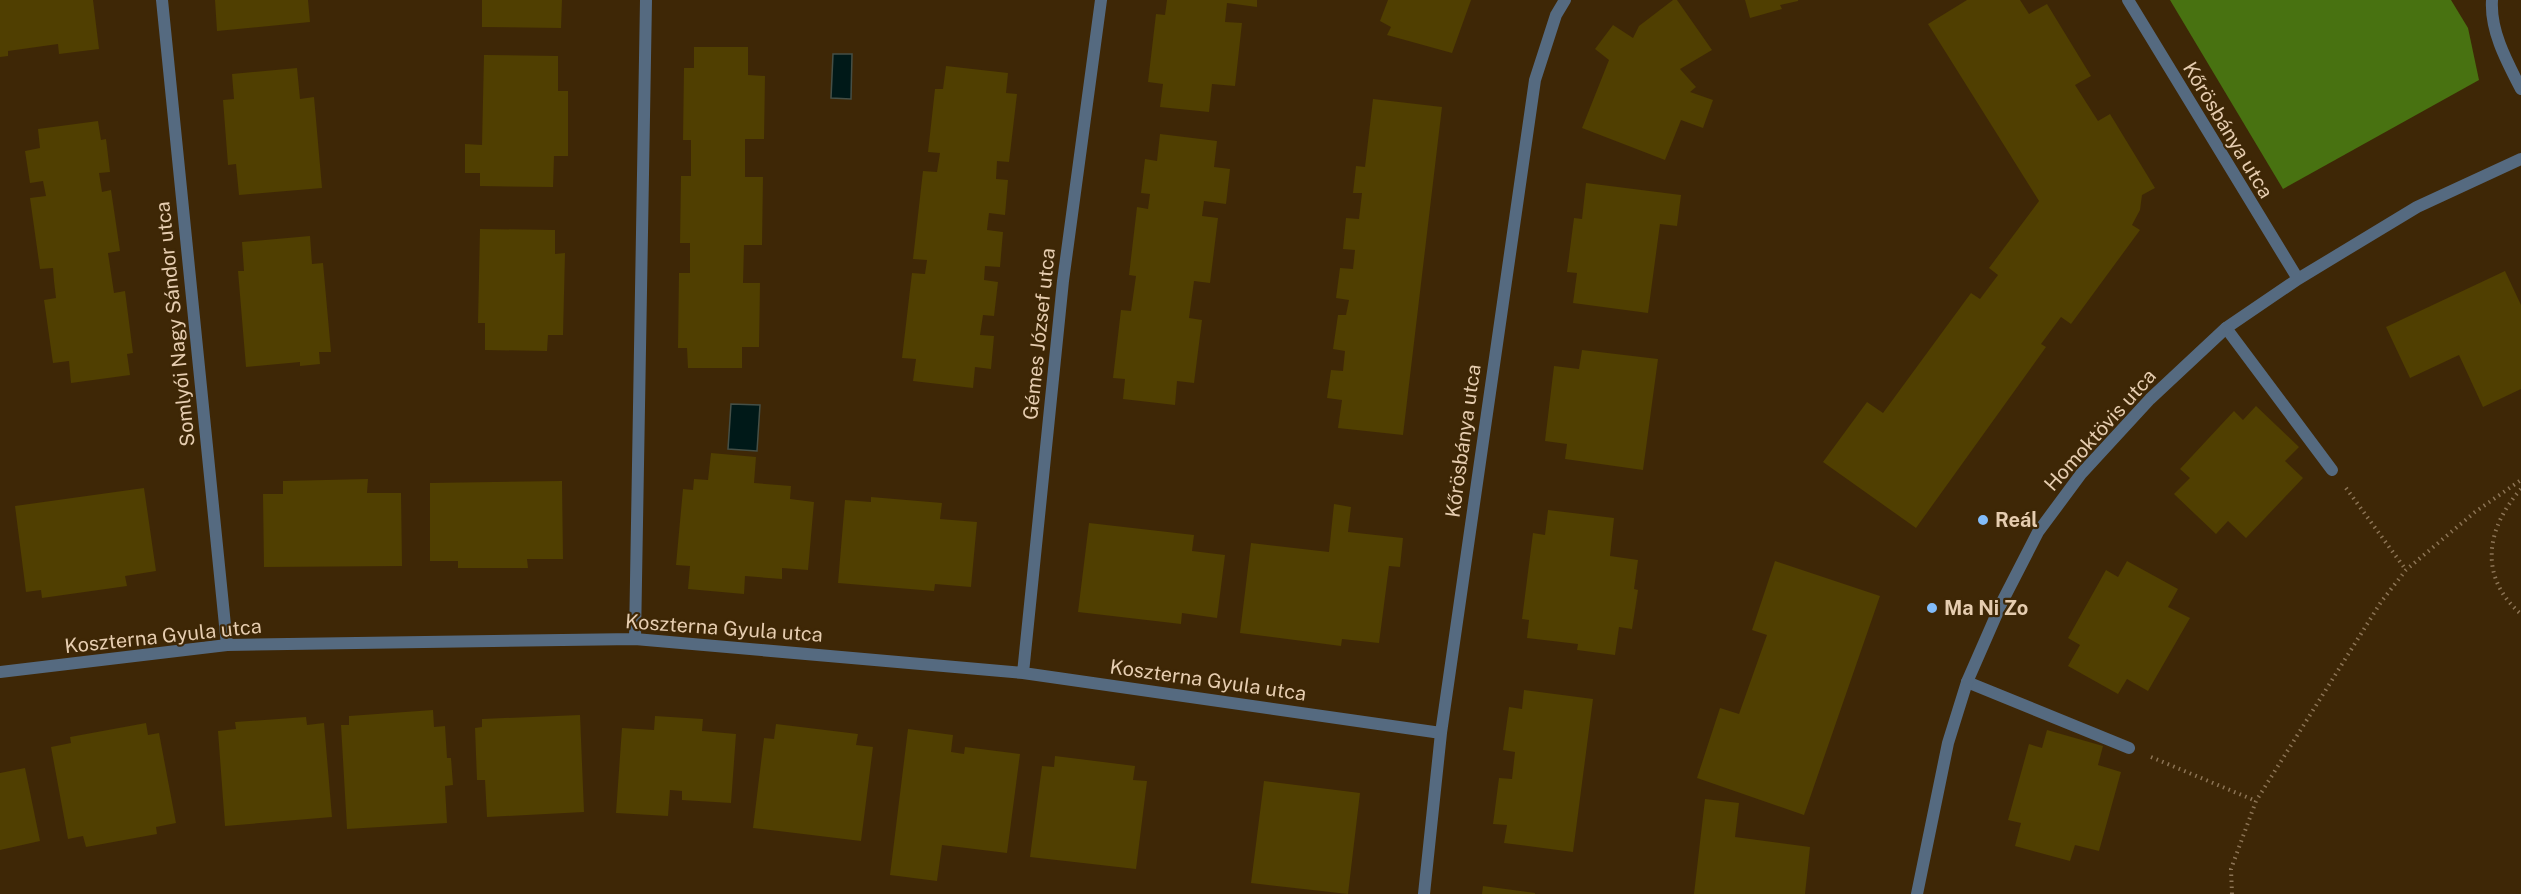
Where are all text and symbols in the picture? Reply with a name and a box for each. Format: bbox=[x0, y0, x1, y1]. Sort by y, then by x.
street label: Kőrösbánya utca bbox=[2178, 57, 2278, 203]
street label: Somlyói Nagy Sándor utca bbox=[150, 200, 200, 448]
street label: Gémes József utca bbox=[1018, 247, 1060, 421]
street label: Kőrösbánya utca bbox=[1440, 363, 1486, 519]
street label: Homoktövis utca bbox=[2039, 364, 2161, 496]
place label: Reál bbox=[1995, 508, 2038, 532]
marker: Reál bbox=[1976, 513, 1990, 527]
place label: Ma Ni Zo bbox=[1944, 596, 2028, 620]
marker: Ma Ni Zo bbox=[1925, 601, 1939, 615]
street label: Koszterna Gyula utca bbox=[624, 609, 824, 647]
street label: Koszterna Gyula utca bbox=[63, 614, 263, 658]
street label: Koszterna Gyula utca bbox=[1108, 654, 1308, 706]

